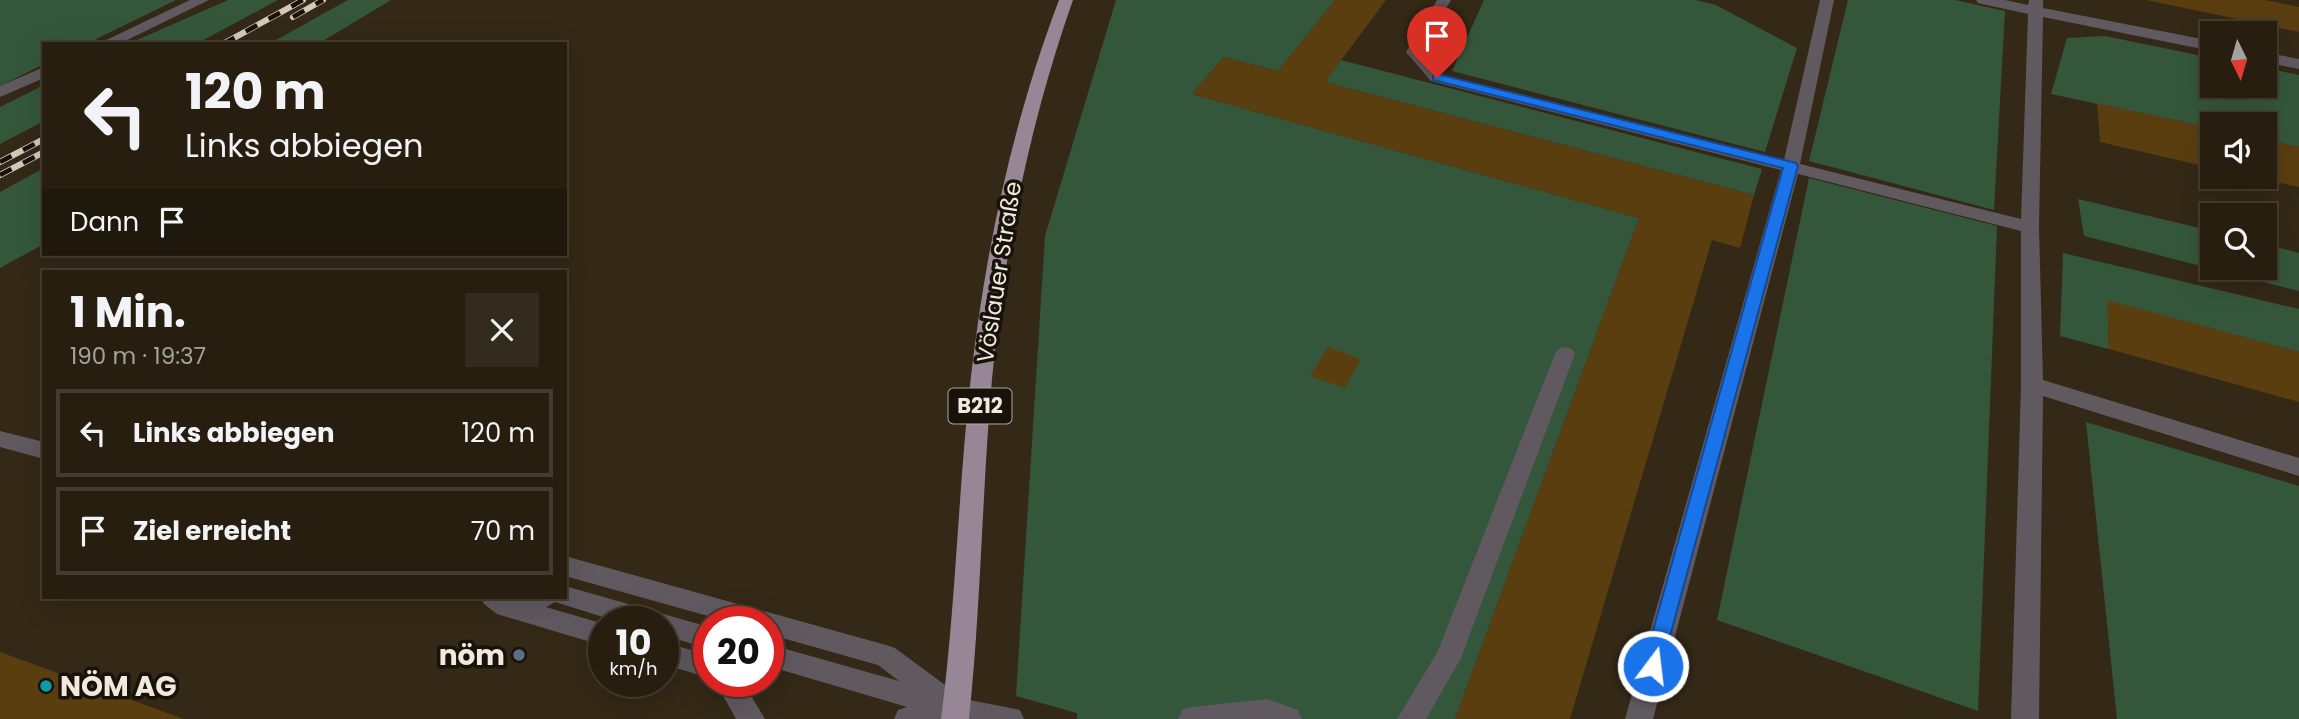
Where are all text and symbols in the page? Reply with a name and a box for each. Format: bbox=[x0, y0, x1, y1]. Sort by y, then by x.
pin bbox=[1407, 6, 1467, 78]
icon: arrive bbox=[1418, 17, 1456, 55]
north arrow bbox=[2200, 21, 2277, 98]
map controls bbox=[2200, 21, 2277, 280]
text: 120 m bbox=[185, 58, 326, 126]
icon: left bbox=[70, 70, 161, 161]
button: sound bbox=[2200, 112, 2277, 189]
text: Links abbiegen bbox=[185, 123, 423, 168]
street label: Vöslauer Straße bbox=[969, 179, 1029, 365]
icon: arrive bbox=[153, 203, 191, 241]
button: search bbox=[2200, 203, 2277, 280]
text: Dann bbox=[70, 204, 139, 240]
text: 1 Min. bbox=[70, 283, 186, 342]
button: close bbox=[465, 293, 539, 367]
text: 190 m · 19:37 bbox=[70, 340, 206, 372]
road number: B212 bbox=[948, 388, 1012, 424]
icon: left bbox=[74, 414, 112, 452]
text: Links abbiegen bbox=[133, 415, 335, 451]
text: 120 m bbox=[462, 415, 535, 451]
icon: arrive bbox=[74, 512, 112, 550]
text: Ziel erreicht bbox=[133, 513, 291, 549]
text: 70 m bbox=[471, 513, 535, 549]
speed limit sign: 20 bbox=[693, 606, 784, 697]
text: 10 bbox=[616, 618, 651, 667]
position arrow bbox=[1616, 629, 1690, 703]
place label: nöm bbox=[439, 636, 505, 675]
marker: nöm bbox=[511, 647, 527, 663]
text: km/h bbox=[610, 656, 657, 681]
place label: NÖM AG bbox=[60, 667, 177, 706]
marker: NÖM AG bbox=[38, 678, 54, 694]

